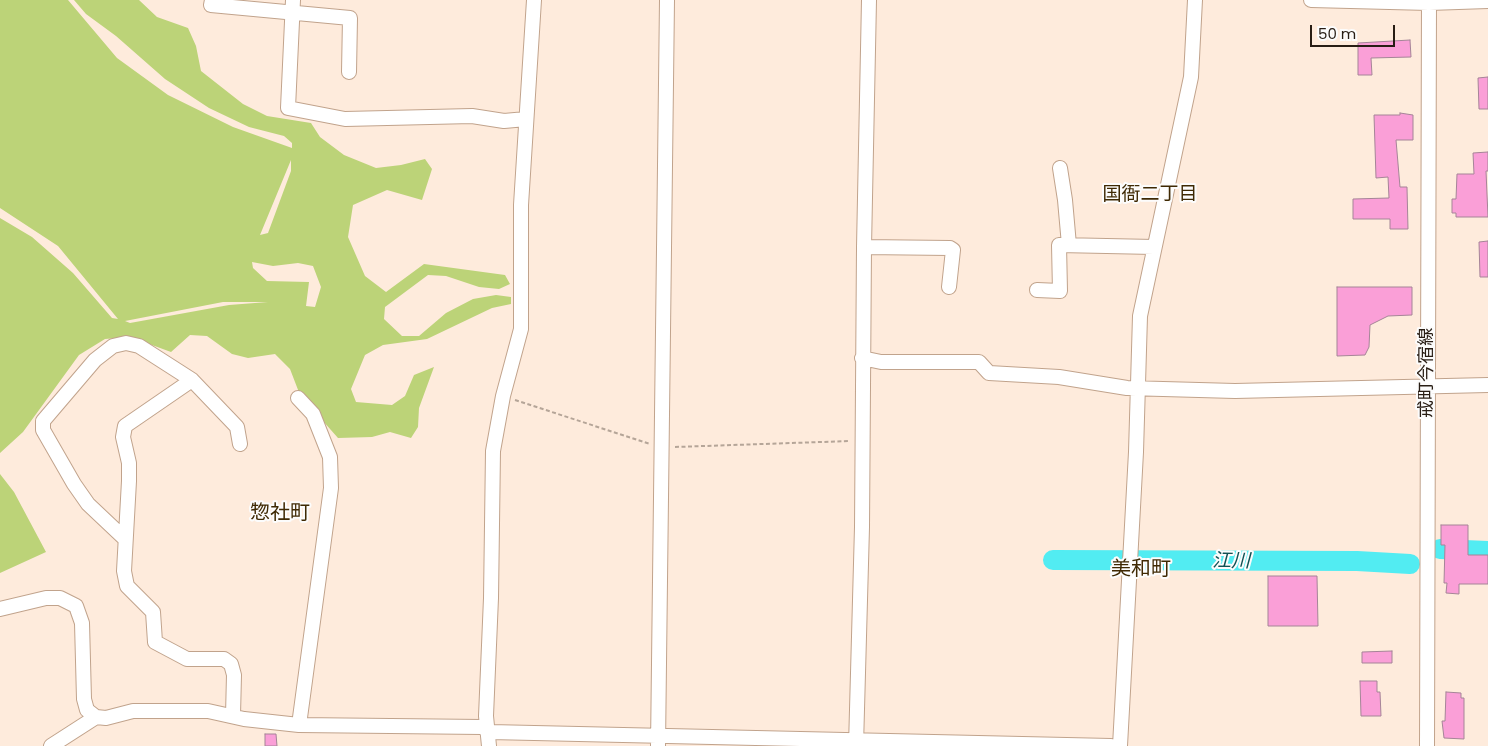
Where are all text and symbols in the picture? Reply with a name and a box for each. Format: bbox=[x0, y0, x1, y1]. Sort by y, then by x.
scale bar bbox=[1313, 15, 1398, 47]
text: 50 m bbox=[1318, 23, 1356, 44]
district label: 国衙二丁目 bbox=[1103, 184, 1197, 206]
street label: 戒町今宿線 bbox=[1416, 328, 1438, 418]
district label: 惣社町 bbox=[250, 502, 310, 526]
water label: 江川 bbox=[1212, 550, 1250, 574]
district label: 美和町 bbox=[1111, 558, 1171, 582]

